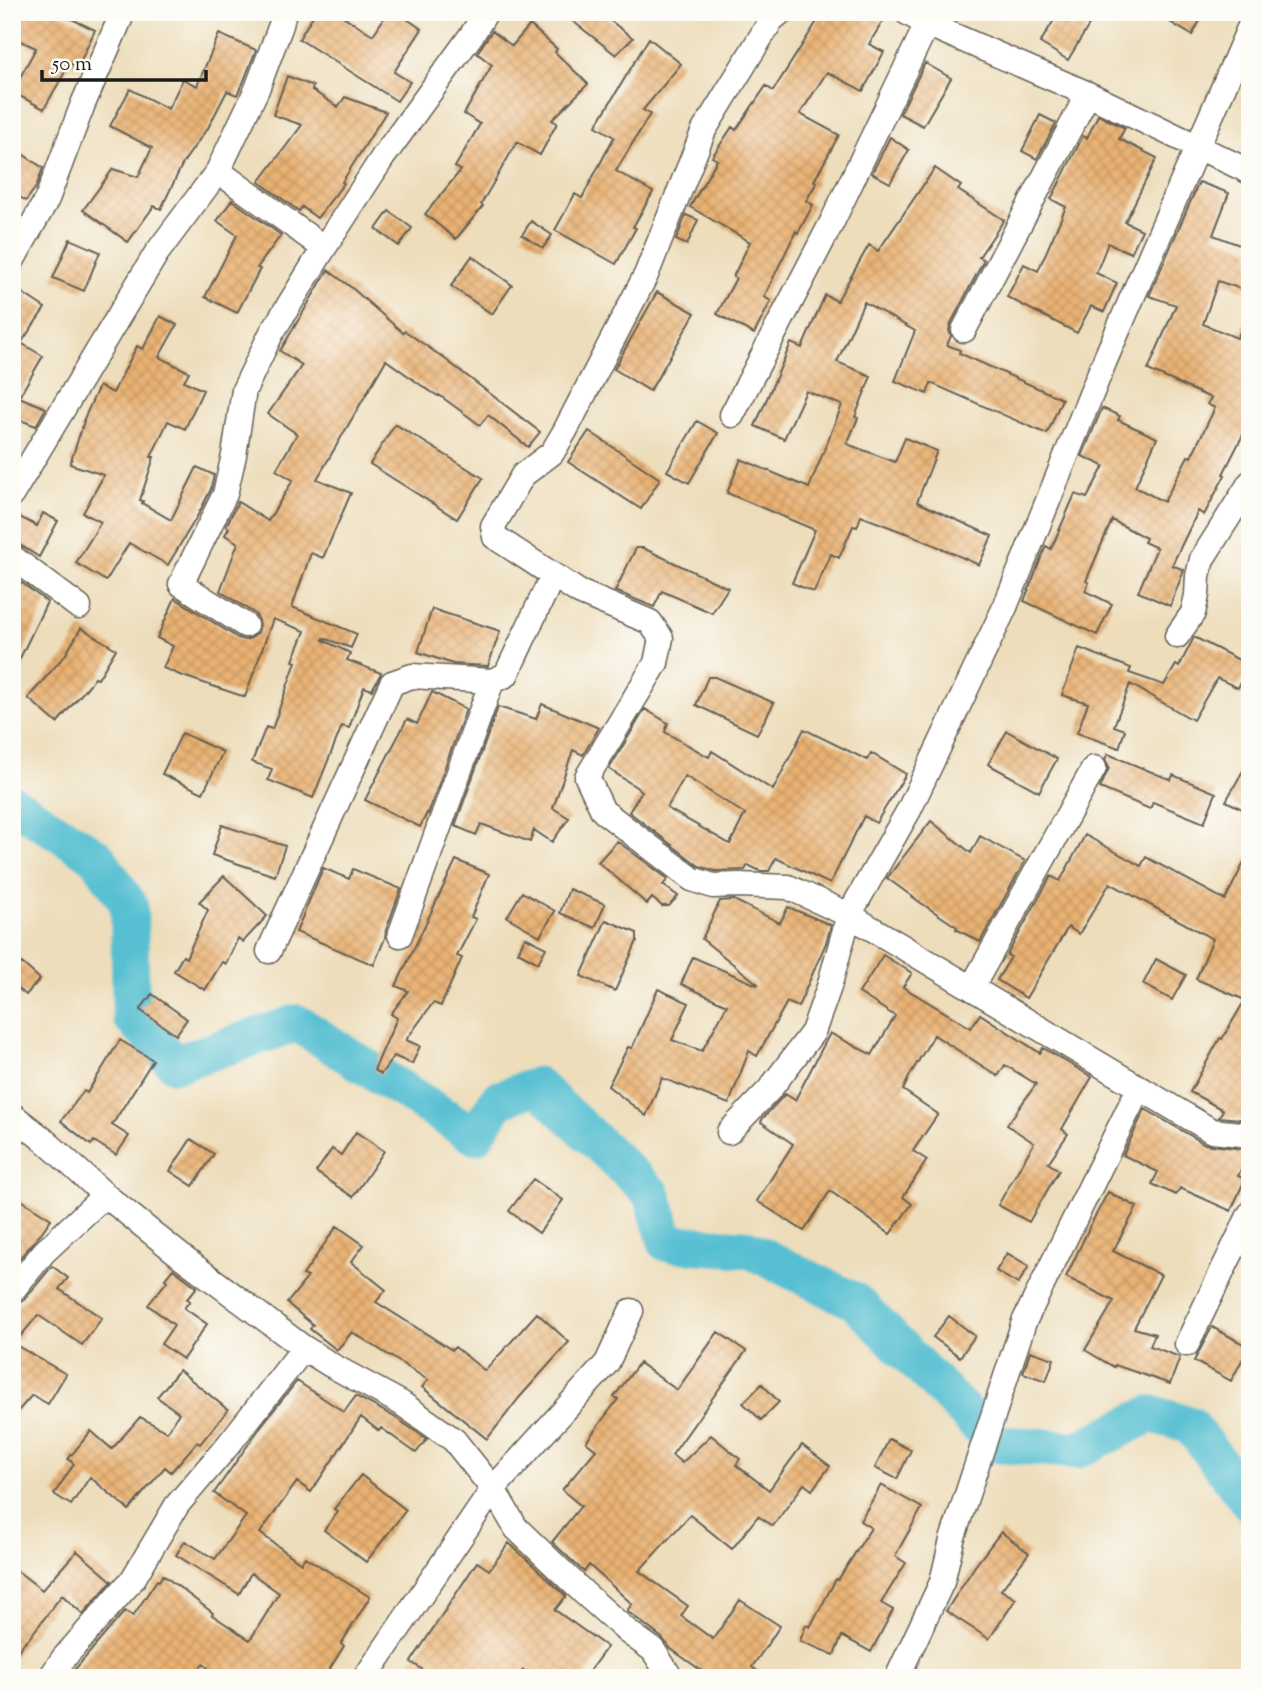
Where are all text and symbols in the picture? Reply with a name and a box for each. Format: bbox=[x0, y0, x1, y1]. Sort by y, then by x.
scale bar bbox=[42, 38, 206, 82]
text: 50 m bbox=[51, 50, 92, 80]

